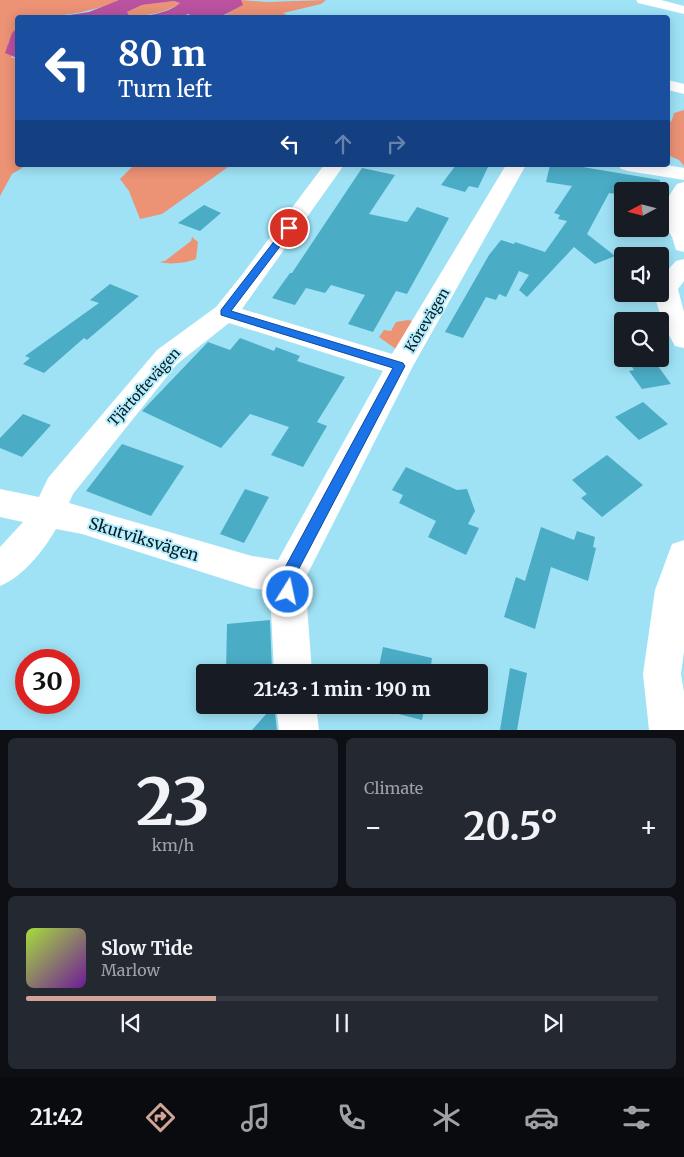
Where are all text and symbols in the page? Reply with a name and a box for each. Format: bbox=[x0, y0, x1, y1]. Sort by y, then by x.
text: 80 m bbox=[118, 32, 206, 76]
icon: left bbox=[35, 35, 100, 100]
text: Turn left bbox=[118, 75, 212, 103]
icon: left bbox=[276, 130, 304, 158]
icon: ahead bbox=[329, 130, 357, 158]
icon: right bbox=[382, 130, 410, 158]
north arrow bbox=[614, 182, 669, 238]
map controls bbox=[614, 182, 669, 367]
pin bbox=[268, 207, 310, 249]
icon: arrive bbox=[275, 214, 303, 242]
button: sound bbox=[614, 247, 669, 302]
street label: Körevägen bbox=[401, 285, 453, 355]
button: search bbox=[614, 312, 669, 367]
street label: Tjärtoftevägen bbox=[104, 344, 184, 430]
street label: Skutviksvägen bbox=[87, 513, 202, 565]
position arrow bbox=[261, 565, 313, 617]
speed limit sign: 30 bbox=[15, 649, 80, 714]
text: 21:43 · 1 min · 190 m bbox=[253, 677, 431, 701]
text: 23 bbox=[136, 761, 210, 843]
text: Climate bbox=[364, 778, 423, 798]
text: 20.5° bbox=[464, 803, 558, 850]
text: − bbox=[364, 809, 383, 845]
text: + bbox=[639, 809, 658, 845]
text: km/h bbox=[152, 835, 194, 855]
text: Slow Tide bbox=[101, 936, 193, 960]
text: Marlow bbox=[101, 960, 160, 980]
icon: previous bbox=[117, 1009, 145, 1037]
icon: pause bbox=[328, 1009, 356, 1037]
icon: next bbox=[539, 1009, 567, 1037]
icon: directions bbox=[143, 1100, 178, 1135]
icon: music bbox=[238, 1100, 273, 1135]
icon: phone bbox=[334, 1100, 369, 1135]
icon: climate bbox=[429, 1100, 464, 1135]
icon: car bbox=[524, 1100, 559, 1135]
icon: filters bbox=[619, 1100, 654, 1135]
text: 21:42 bbox=[30, 1103, 83, 1131]

